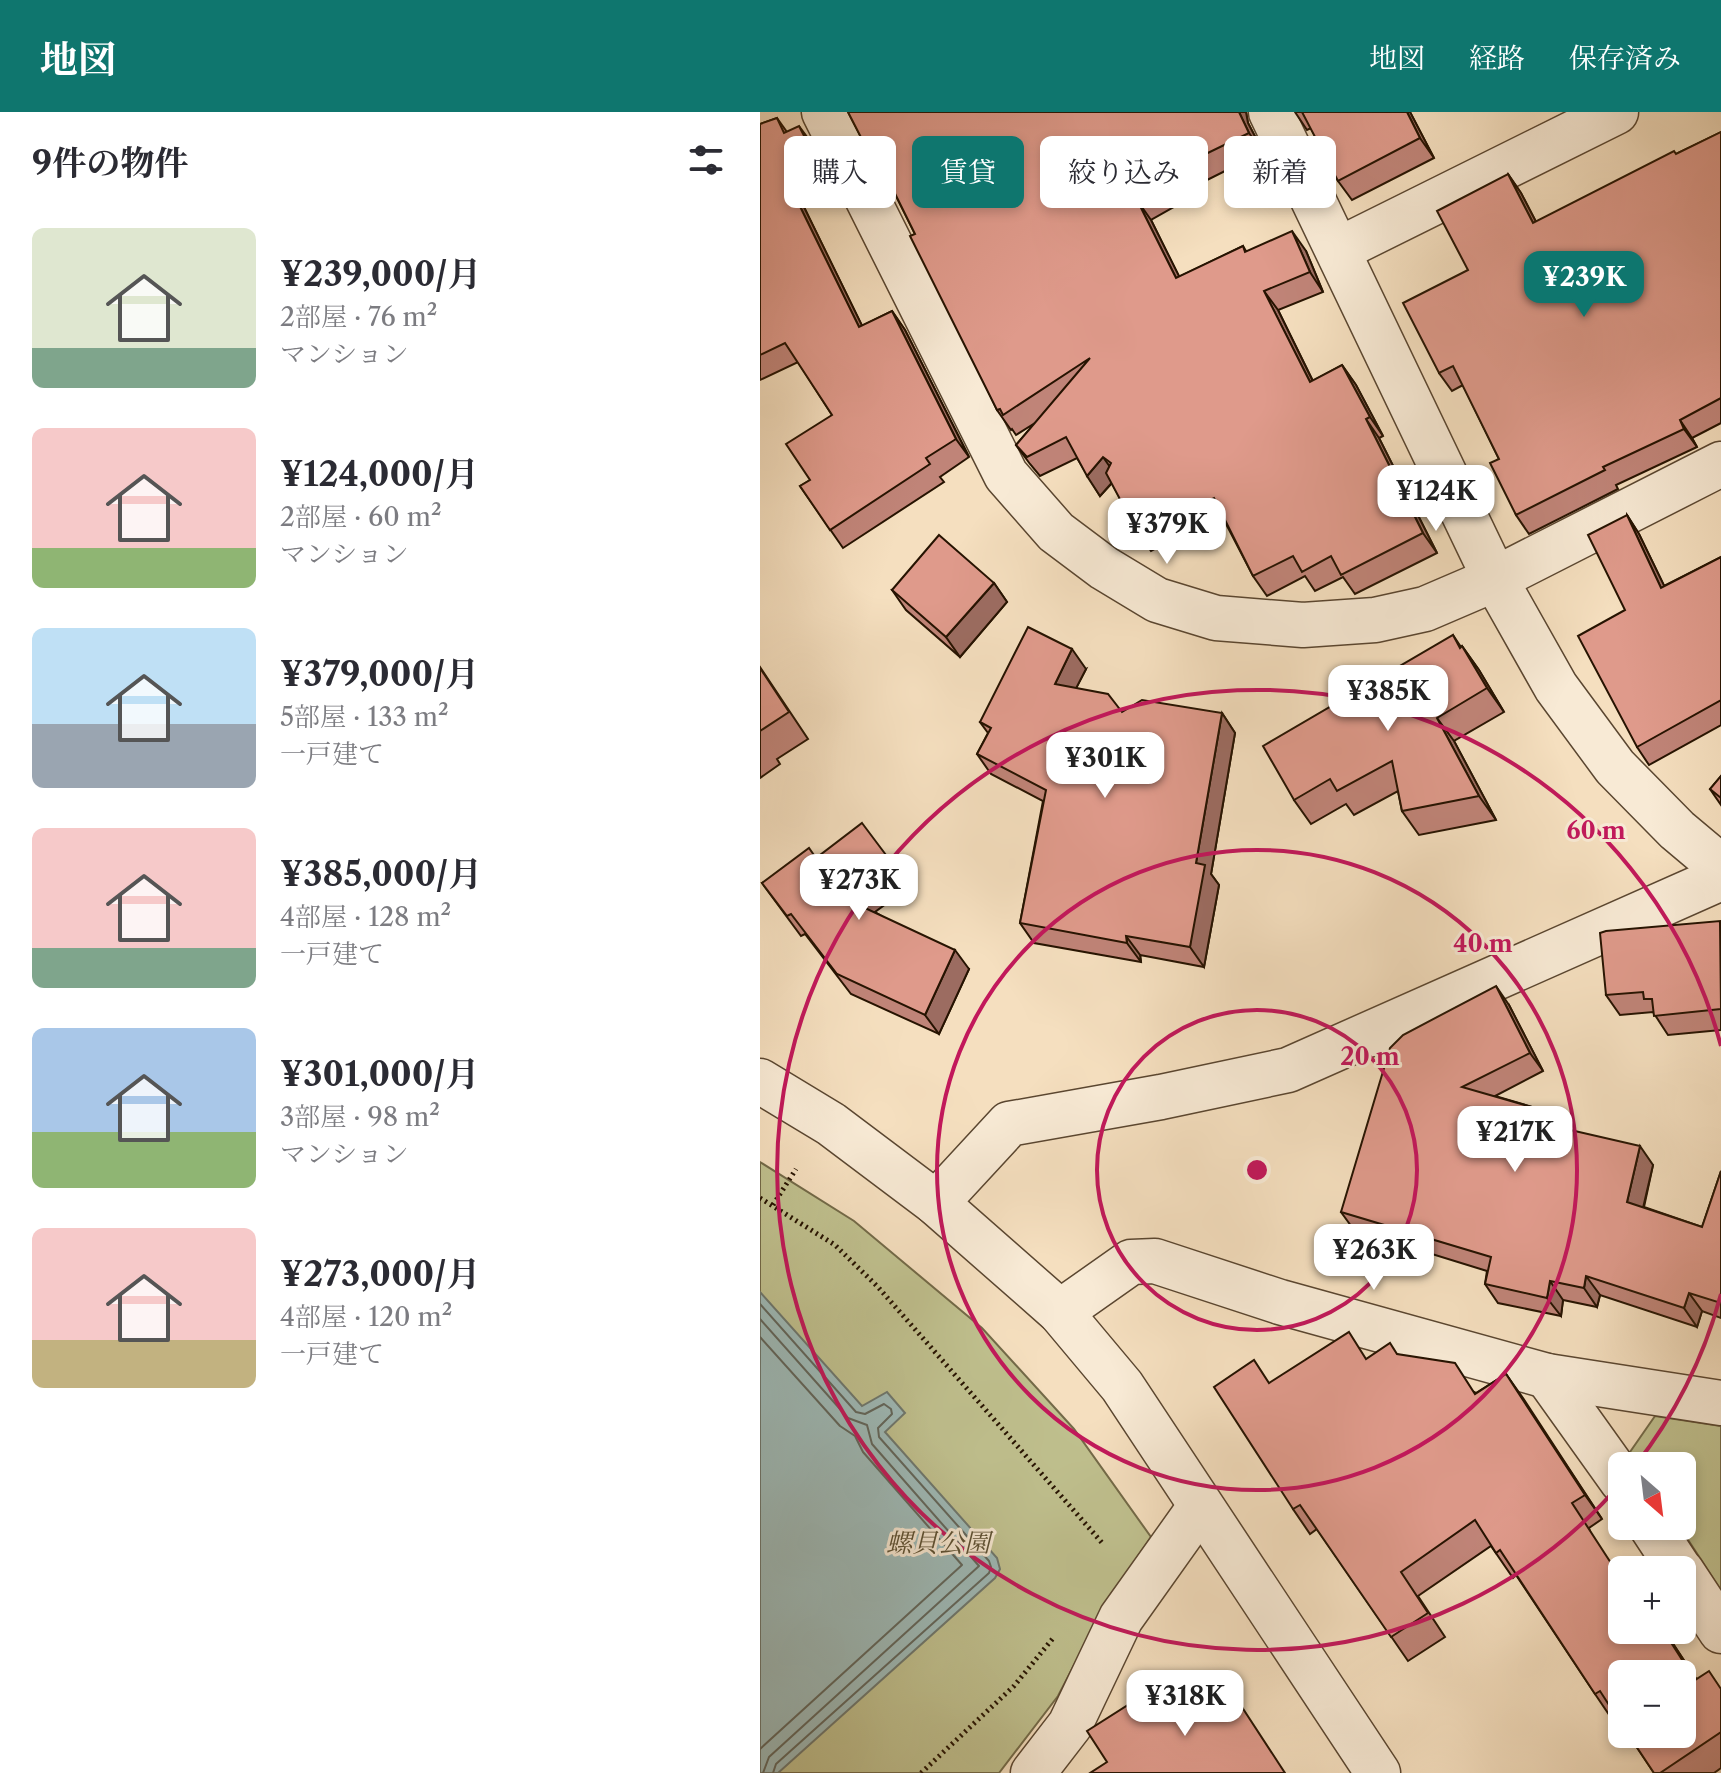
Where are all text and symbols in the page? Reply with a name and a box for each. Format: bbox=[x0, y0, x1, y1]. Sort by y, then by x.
text: 地図 bbox=[40, 36, 116, 83]
text: 地図 bbox=[1369, 41, 1425, 75]
text: 経路 bbox=[1469, 41, 1525, 75]
text: 保存済み bbox=[1569, 41, 1681, 75]
chip: 購入 bbox=[784, 136, 896, 208]
chip: 賃貸 bbox=[912, 136, 1024, 208]
chip: 絞り込み bbox=[1040, 136, 1208, 208]
chip: 新着 bbox=[1224, 136, 1336, 208]
icon: filters bbox=[684, 138, 728, 182]
text: 9件の物件 bbox=[32, 142, 188, 184]
pin: ¥239K bbox=[1528, 251, 1640, 319]
text: ¥239,000/月 bbox=[280, 253, 482, 295]
icon: home bbox=[96, 260, 192, 356]
text: ¥239K bbox=[1542, 261, 1626, 293]
text: 2部屋 · 76 m² bbox=[280, 301, 437, 333]
text: マンション bbox=[280, 338, 409, 370]
text: ¥124,000/月 bbox=[280, 453, 479, 495]
icon: home bbox=[96, 460, 192, 556]
pin: ¥124K bbox=[1380, 465, 1492, 533]
text: ¥124K bbox=[1395, 475, 1477, 507]
pin: ¥379K bbox=[1111, 498, 1223, 566]
text: 2部屋 · 60 m² bbox=[280, 501, 442, 533]
text: ¥379K bbox=[1126, 508, 1208, 540]
text: マンション bbox=[280, 538, 409, 570]
text: ¥379,000/月 bbox=[280, 653, 479, 695]
icon: home bbox=[96, 660, 192, 756]
pin: ¥385K bbox=[1332, 665, 1444, 733]
text: ¥385K bbox=[1346, 675, 1430, 707]
text: 5部屋 · 133 m² bbox=[280, 701, 449, 733]
pin: ¥301K bbox=[1049, 732, 1161, 800]
text: 一戸建て bbox=[280, 738, 384, 770]
text: ¥301K bbox=[1064, 742, 1146, 774]
text: 60 m bbox=[1566, 816, 1626, 845]
text: ¥385,000/月 bbox=[280, 853, 482, 895]
pin: ¥273K bbox=[803, 854, 915, 922]
icon: home bbox=[96, 860, 192, 956]
text: ¥273K bbox=[818, 864, 900, 896]
text: 4部屋 · 128 m² bbox=[280, 901, 451, 933]
text: 40 m bbox=[1453, 929, 1513, 958]
text: 一戸建て bbox=[280, 938, 384, 970]
text: 20 m bbox=[1340, 1042, 1400, 1071]
text: ¥301,000/月 bbox=[280, 1053, 480, 1095]
icon: home bbox=[96, 1060, 192, 1156]
text: 3部屋 · 98 m² bbox=[280, 1101, 440, 1133]
pin: ¥217K bbox=[1459, 1106, 1571, 1174]
text: ¥217K bbox=[1475, 1116, 1555, 1148]
text: マンション bbox=[280, 1138, 409, 1170]
centre of rings bbox=[1243, 1156, 1271, 1184]
pin: ¥263K bbox=[1318, 1224, 1430, 1292]
text: ¥263K bbox=[1332, 1234, 1416, 1266]
text: ¥273,000/月 bbox=[280, 1253, 480, 1295]
icon: home bbox=[96, 1260, 192, 1356]
text: 4部屋 · 120 m² bbox=[280, 1301, 452, 1333]
text: 一戸建て bbox=[280, 1338, 384, 1370]
north arrow bbox=[1608, 1452, 1696, 1540]
map controls bbox=[1608, 1452, 1696, 1748]
park label: 螺貝公園 bbox=[886, 1527, 994, 1559]
button: + bbox=[1608, 1556, 1696, 1644]
button: − bbox=[1608, 1660, 1696, 1748]
pin: ¥318K bbox=[1129, 1670, 1241, 1738]
text: ¥318K bbox=[1145, 1680, 1225, 1712]

